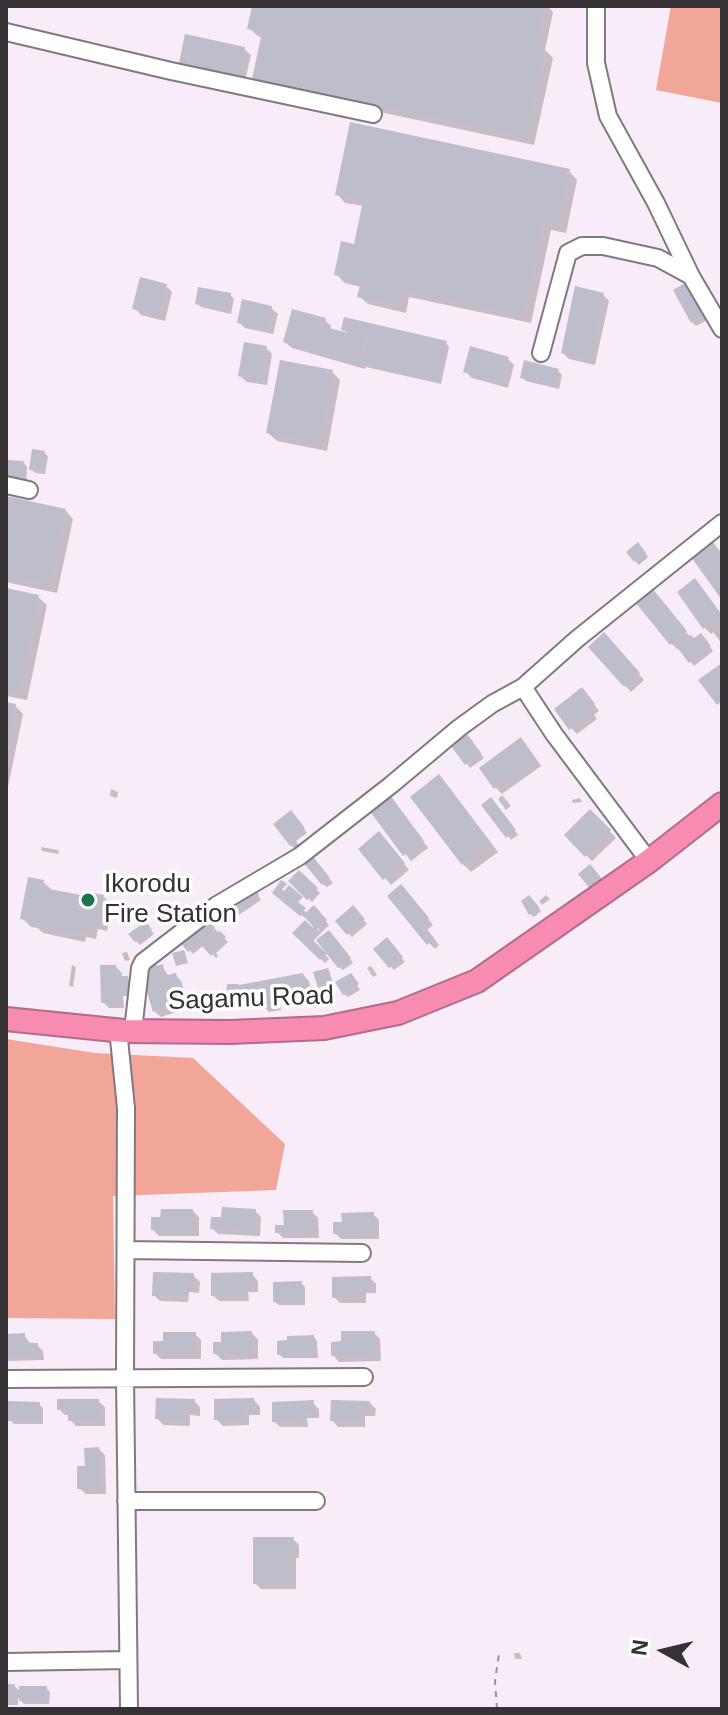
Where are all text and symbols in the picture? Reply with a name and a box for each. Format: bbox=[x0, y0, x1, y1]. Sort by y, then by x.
place label: Ikorodu Fire Station bbox=[104, 869, 237, 930]
marker: Ikorodu Fire Station bbox=[79, 891, 97, 909]
street label: Sagamu Road bbox=[167, 981, 335, 1017]
north arrow bbox=[624, 1611, 704, 1691]
text: N bbox=[626, 1638, 653, 1657]

